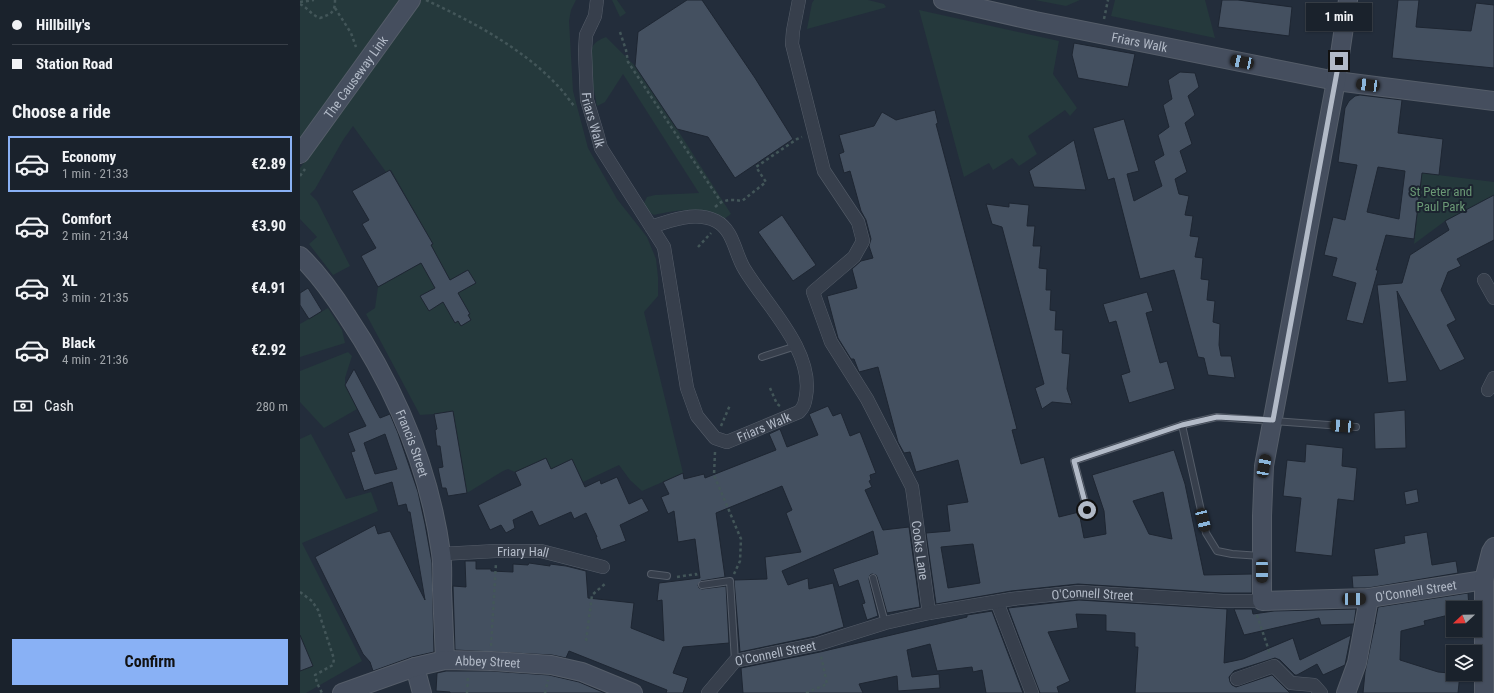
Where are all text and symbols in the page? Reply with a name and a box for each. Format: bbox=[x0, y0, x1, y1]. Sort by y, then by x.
callout: 1 min bbox=[1306, 3, 1372, 31]
text: 1 min bbox=[1325, 9, 1353, 24]
text: Hillbilly's bbox=[36, 16, 91, 34]
street label: Friars Walk bbox=[1110, 29, 1169, 55]
street label: The Causeway Link bbox=[321, 33, 391, 122]
route end bbox=[1330, 52, 1348, 70]
car bbox=[1229, 54, 1255, 70]
text: Station Road bbox=[36, 55, 113, 73]
car bbox=[1355, 78, 1381, 92]
street label: Friars Walk bbox=[579, 92, 608, 149]
text: Choose a ride bbox=[12, 101, 111, 122]
icon: car bbox=[14, 146, 50, 182]
text: Economy bbox=[62, 148, 116, 166]
text: €2.89 bbox=[251, 155, 286, 173]
text: 1 min · 21:33 bbox=[62, 166, 128, 181]
park label: St Peter and Paul Park bbox=[1410, 184, 1472, 214]
icon: car bbox=[14, 208, 50, 244]
text: Comfort bbox=[62, 210, 111, 228]
text: €3.90 bbox=[251, 217, 286, 235]
text: 2 min · 21:34 bbox=[62, 228, 128, 243]
icon: car bbox=[14, 270, 50, 306]
text: XL bbox=[62, 272, 78, 290]
text: €4.91 bbox=[251, 279, 286, 297]
text: 3 min · 21:35 bbox=[62, 290, 128, 305]
icon: car bbox=[14, 332, 50, 368]
text: Black bbox=[62, 334, 95, 352]
text: €2.92 bbox=[251, 341, 286, 359]
text: 4 min · 21:36 bbox=[62, 352, 128, 367]
icon: cash bbox=[12, 395, 34, 417]
text: Cash bbox=[44, 397, 74, 415]
text: 280 m bbox=[256, 399, 288, 414]
street label: Francis Street bbox=[393, 408, 431, 479]
street label: Friars Walk bbox=[735, 409, 793, 445]
car bbox=[1330, 419, 1354, 433]
car bbox=[1256, 453, 1272, 479]
route start bbox=[1078, 501, 1096, 519]
car bbox=[1194, 507, 1212, 533]
street label: Cooks Lane bbox=[909, 520, 931, 581]
street label: Friary Hall bbox=[497, 544, 550, 561]
car bbox=[1256, 559, 1268, 583]
street label: O'Connell Street bbox=[1374, 577, 1458, 605]
street label: O'Connell Street bbox=[1051, 585, 1134, 603]
car bbox=[1342, 593, 1366, 605]
north arrow bbox=[1446, 601, 1482, 637]
map controls bbox=[1446, 601, 1482, 681]
street label: O'Connell Street bbox=[734, 638, 817, 669]
button: Confirm bbox=[12, 639, 288, 685]
button: layers bbox=[1446, 645, 1482, 681]
street label: Abbey Street bbox=[455, 653, 521, 671]

